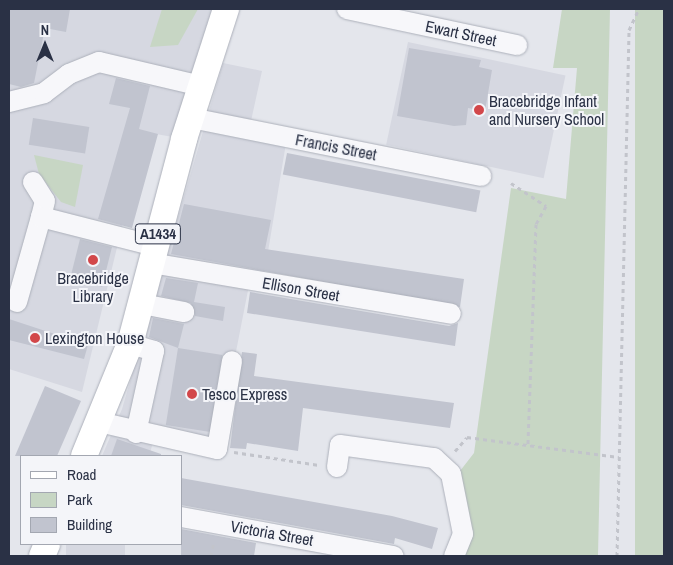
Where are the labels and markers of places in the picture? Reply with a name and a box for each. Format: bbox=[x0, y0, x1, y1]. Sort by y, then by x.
place label: Bracebridge Infant and Nursery School bbox=[489, 91, 604, 129]
marker: Bracebridge Infant and Nursery School bbox=[473, 104, 485, 116]
marker: Bracebridge Library bbox=[87, 254, 99, 266]
place label: Bracebridge Library bbox=[57, 268, 129, 306]
place label: Lexington House bbox=[45, 328, 144, 348]
marker: Lexington House bbox=[29, 332, 41, 344]
place label: Tesco Express bbox=[202, 384, 287, 404]
marker: Tesco Express bbox=[186, 388, 198, 400]

